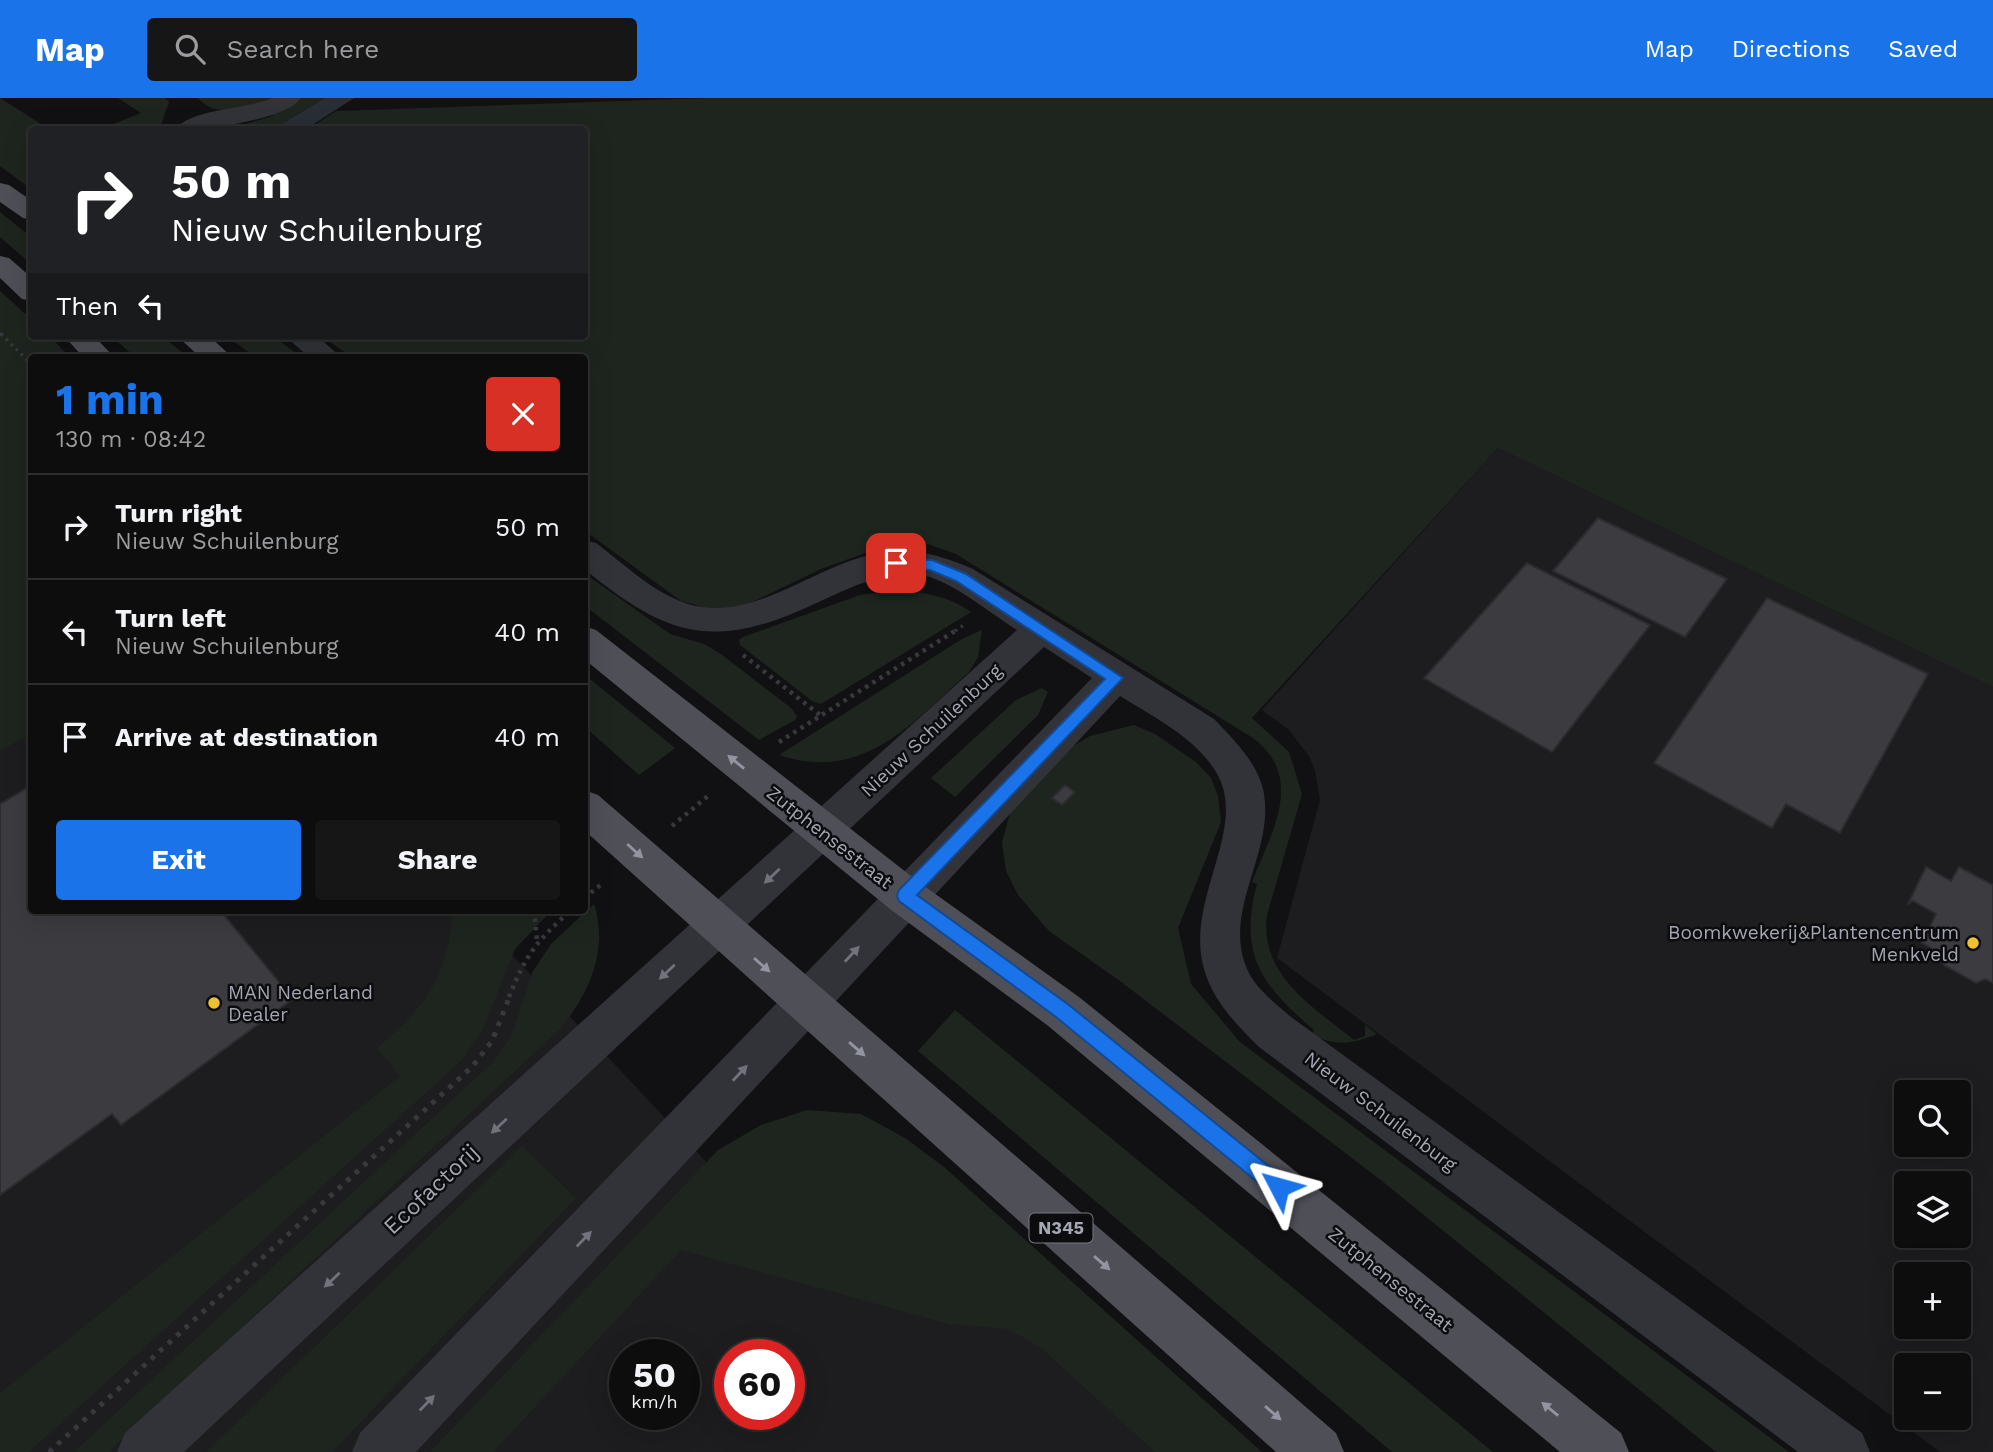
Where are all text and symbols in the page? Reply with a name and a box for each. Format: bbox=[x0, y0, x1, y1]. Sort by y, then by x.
search box bbox=[147, 18, 637, 81]
text: Map bbox=[35, 30, 105, 69]
icon: search bbox=[171, 30, 209, 68]
text: Search here bbox=[227, 34, 379, 64]
text: Map bbox=[1645, 35, 1694, 63]
text: Directions bbox=[1732, 35, 1850, 63]
text: Saved bbox=[1888, 35, 1958, 63]
text: 50 m bbox=[171, 152, 291, 210]
icon: right bbox=[56, 154, 147, 245]
text: Nieuw Schuilenburg bbox=[171, 211, 482, 249]
icon: left bbox=[132, 287, 170, 325]
text: Then bbox=[56, 291, 118, 321]
text: 1 min bbox=[56, 375, 164, 424]
button: close bbox=[486, 377, 560, 451]
text: 130 m · 08:42 bbox=[56, 426, 206, 453]
text: Turn right bbox=[115, 498, 242, 528]
icon: right bbox=[56, 508, 94, 546]
text: 50 m bbox=[495, 512, 560, 542]
text: Nieuw Schuilenburg bbox=[115, 528, 338, 555]
pin bbox=[866, 533, 926, 593]
icon: arrive bbox=[877, 544, 915, 582]
text: Turn left bbox=[115, 603, 226, 633]
icon: left bbox=[56, 613, 94, 651]
text: 40 m bbox=[494, 617, 560, 647]
text: Nieuw Schuilenburg bbox=[115, 633, 338, 660]
street label: Nieuw Schuilenburg bbox=[856, 658, 1007, 802]
icon: arrive bbox=[56, 718, 94, 756]
text: Arrive at destination bbox=[115, 722, 378, 752]
text: 40 m bbox=[494, 722, 560, 752]
one-way arrow bbox=[728, 755, 745, 770]
street label: Zutphensestraat bbox=[762, 781, 897, 894]
button: Exit bbox=[56, 820, 301, 900]
button: Share bbox=[315, 820, 560, 900]
one-way arrow bbox=[626, 843, 643, 859]
one-way arrow bbox=[763, 868, 781, 884]
place label: Boomkwekerij&Plantencentrum Menkveld bbox=[1668, 921, 1959, 966]
marker: Boomkwekerij&Plantencentrum Menkveld bbox=[1965, 935, 1981, 951]
one-way arrow bbox=[844, 945, 860, 963]
one-way arrow bbox=[753, 957, 770, 972]
one-way arrow bbox=[658, 964, 676, 980]
place label: MAN Nederland Dealer bbox=[228, 981, 373, 1026]
marker: MAN Nederland Dealer bbox=[206, 995, 222, 1011]
one-way arrow bbox=[848, 1041, 866, 1057]
street label: Nieuw Schuilenburg bbox=[1300, 1047, 1462, 1177]
one-way arrow bbox=[732, 1065, 748, 1082]
map controls bbox=[1894, 1080, 1971, 1430]
button: search bbox=[1894, 1080, 1971, 1157]
one-way arrow bbox=[490, 1118, 508, 1134]
street label: Ecofactorij bbox=[378, 1139, 484, 1240]
position arrow bbox=[1242, 1150, 1316, 1224]
button: layers bbox=[1894, 1171, 1971, 1248]
road number: N345 bbox=[1030, 1213, 1092, 1242]
street label: Zutphensestraat bbox=[1324, 1222, 1457, 1337]
one-way arrow bbox=[575, 1230, 592, 1247]
one-way arrow bbox=[1093, 1255, 1110, 1271]
button: + bbox=[1894, 1262, 1971, 1339]
one-way arrow bbox=[324, 1271, 341, 1287]
speed limit sign: 60 bbox=[714, 1339, 805, 1430]
button: − bbox=[1894, 1353, 1971, 1430]
text: 50 bbox=[633, 1354, 676, 1396]
text: km/h bbox=[631, 1391, 678, 1412]
one-way arrow bbox=[418, 1395, 434, 1412]
one-way arrow bbox=[1541, 1402, 1558, 1417]
one-way arrow bbox=[1264, 1405, 1282, 1421]

